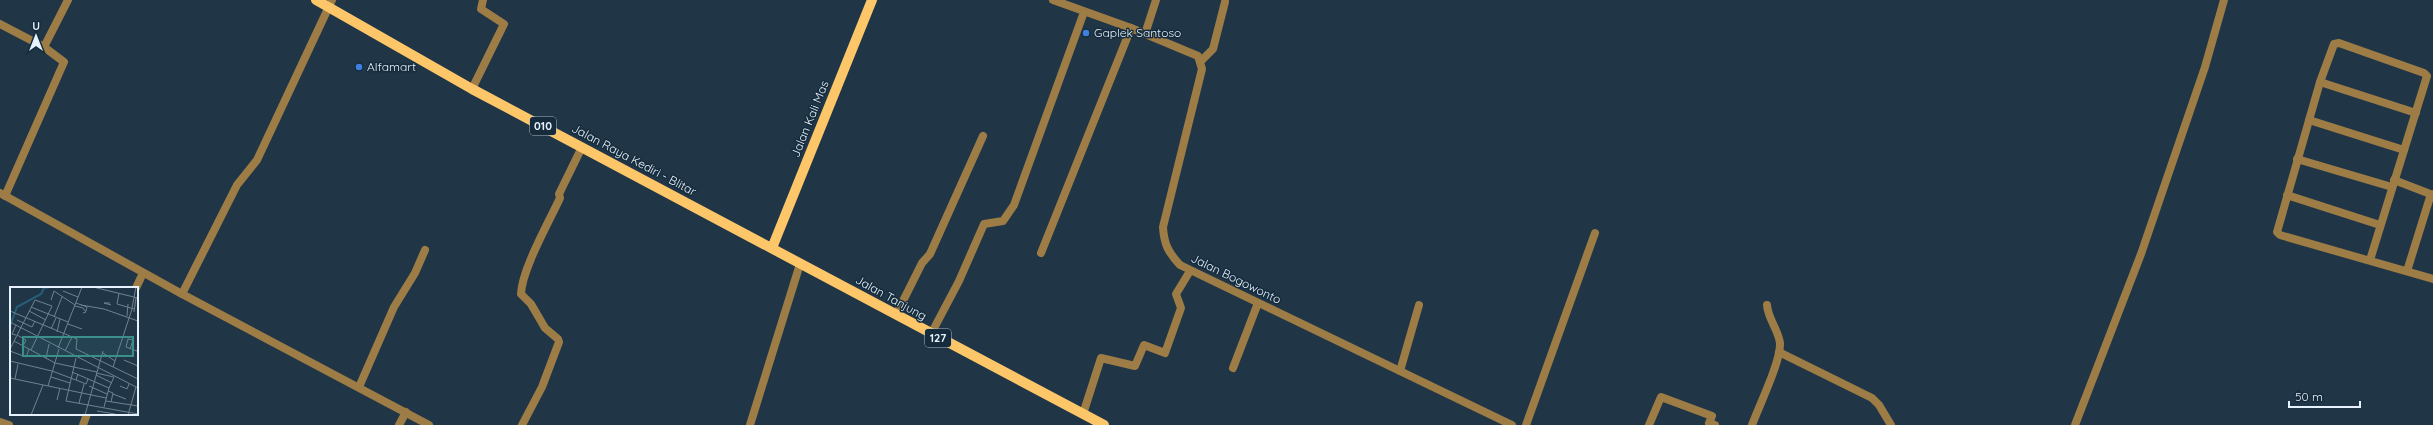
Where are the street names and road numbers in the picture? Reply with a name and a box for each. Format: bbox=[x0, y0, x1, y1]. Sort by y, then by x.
street label: Jalan Kali Mas bbox=[787, 78, 832, 159]
road number: 010 bbox=[530, 117, 556, 135]
street label: Jalan Raya Kediri - Blitar bbox=[569, 120, 699, 199]
street label: Jalan Bogowonto bbox=[1189, 250, 1284, 307]
street label: Jalan Tanjung bbox=[853, 272, 929, 323]
road number: 127 bbox=[925, 329, 951, 347]

